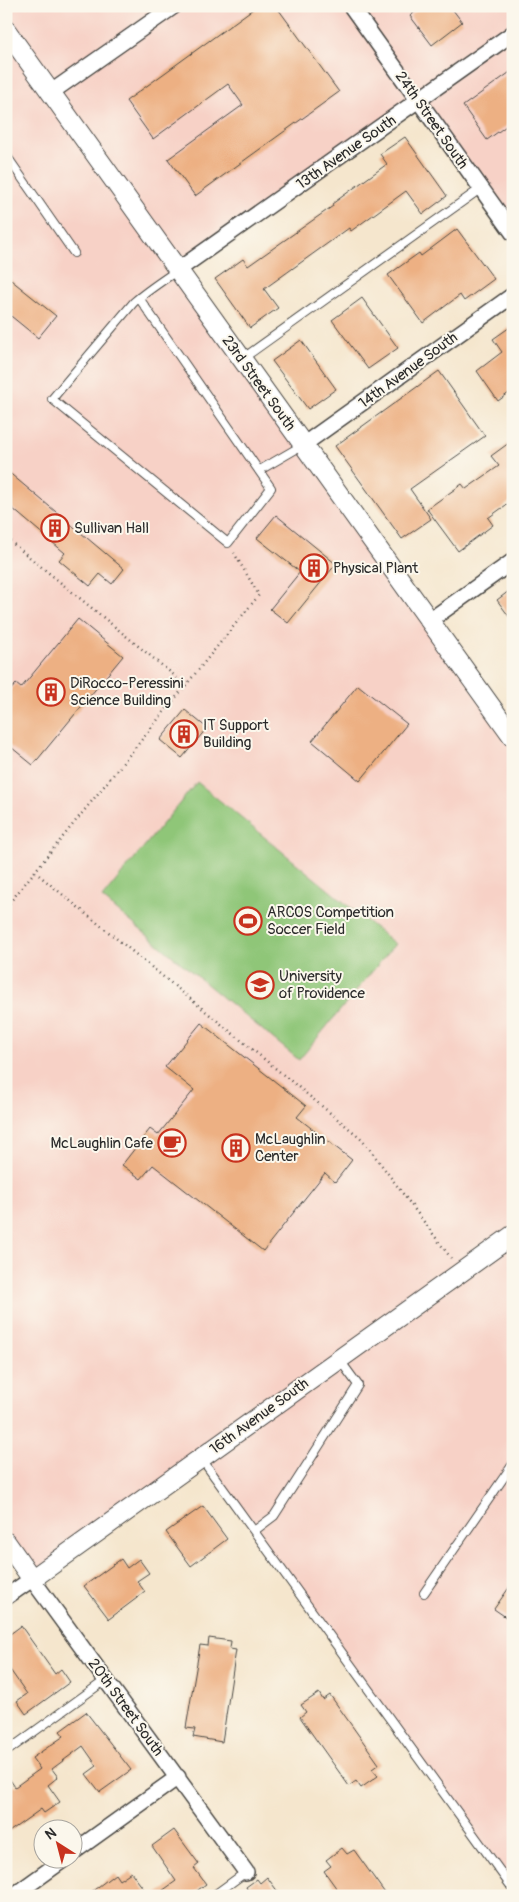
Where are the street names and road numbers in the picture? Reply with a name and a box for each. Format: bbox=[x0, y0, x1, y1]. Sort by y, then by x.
street label: 24th Street South bbox=[391, 68, 472, 173]
street label: 13th Avenue South bbox=[293, 111, 400, 194]
street label: 14th Avenue South bbox=[355, 328, 461, 413]
street label: 23rd Street South bbox=[218, 332, 300, 435]
street label: 16th Avenue South bbox=[206, 1374, 313, 1459]
street label: 20th Street South bbox=[84, 1655, 167, 1760]

